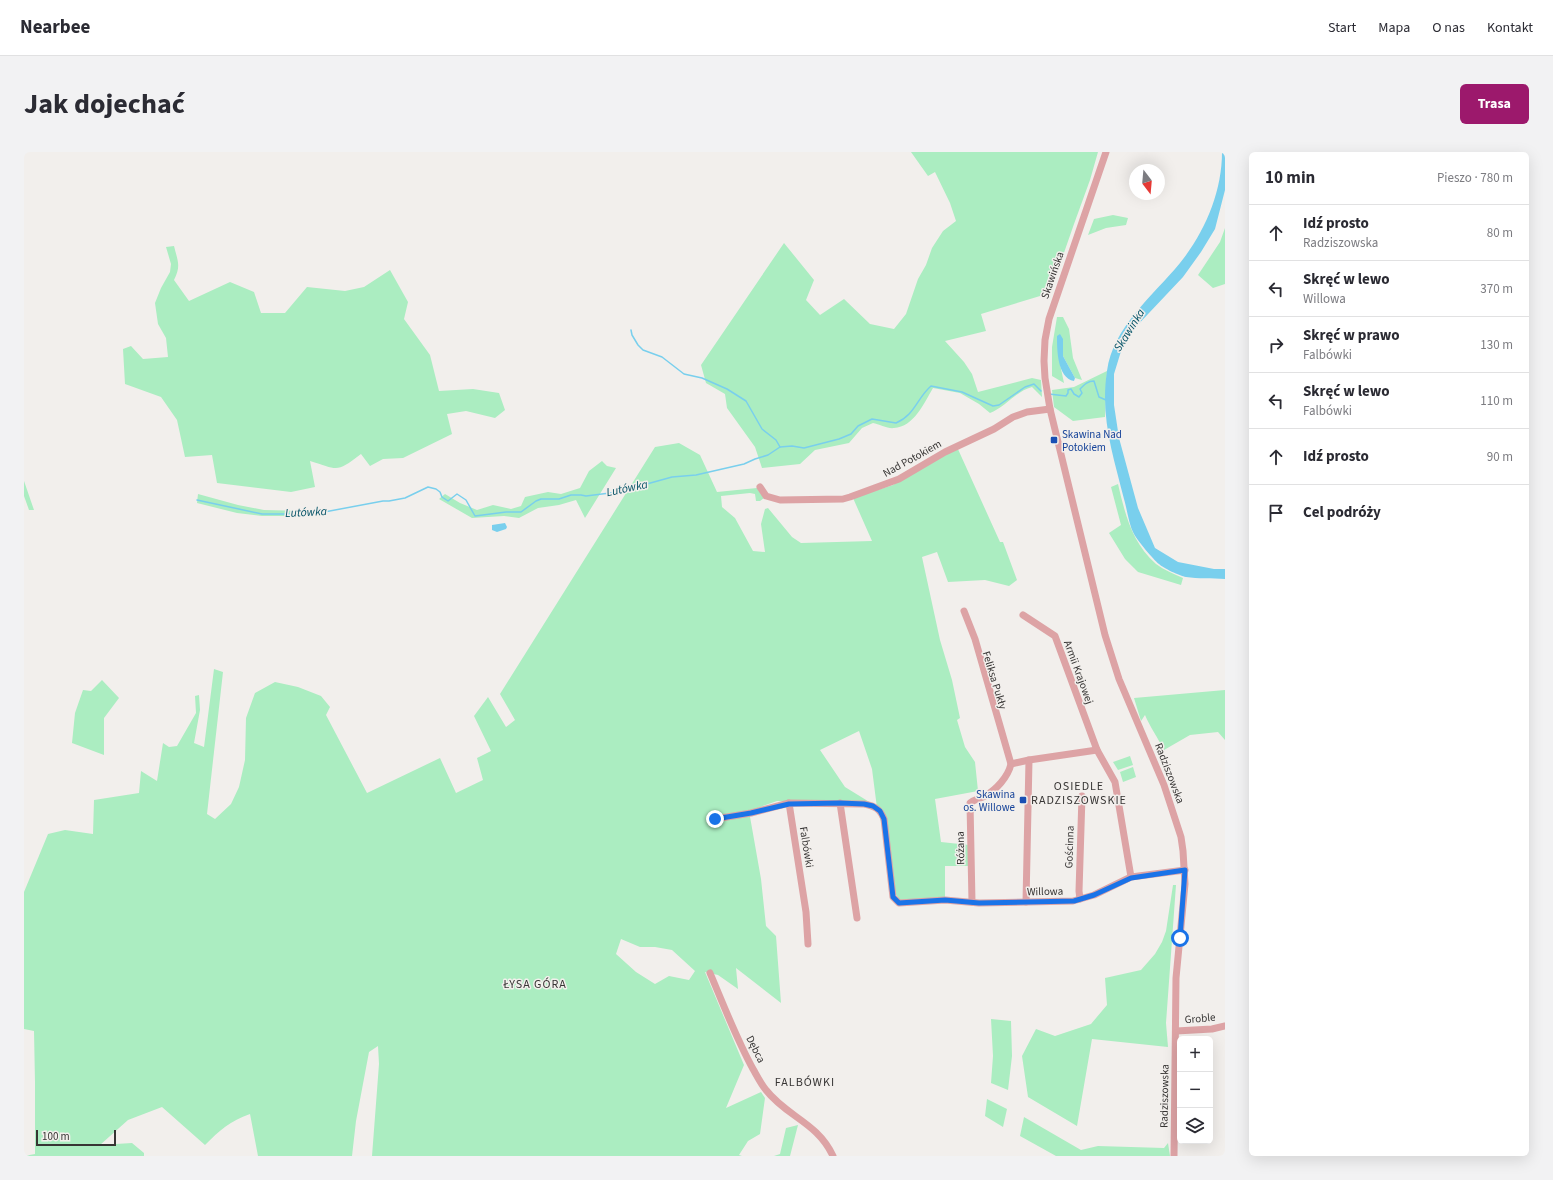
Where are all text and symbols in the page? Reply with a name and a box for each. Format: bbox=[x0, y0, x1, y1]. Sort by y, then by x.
text: Nearbee bbox=[20, 14, 90, 41]
text: Start bbox=[1328, 18, 1356, 38]
text: Mapa bbox=[1378, 18, 1410, 38]
text: O nas bbox=[1432, 18, 1465, 38]
text: Kontakt bbox=[1487, 18, 1533, 38]
text: Jak dojechać bbox=[24, 84, 185, 124]
button: Trasa bbox=[1460, 84, 1529, 124]
north arrow bbox=[1129, 164, 1165, 200]
text: 10 min bbox=[1265, 166, 1315, 190]
text: Pieszo · 780 m bbox=[1437, 169, 1513, 187]
text: Idź prosto bbox=[1303, 213, 1369, 234]
icon: ahead bbox=[1265, 222, 1287, 244]
text: 80 m bbox=[1487, 224, 1513, 242]
text: Radziszowska bbox=[1303, 234, 1378, 252]
street label: Skawińska bbox=[1037, 250, 1068, 301]
text: Skręć w lewo bbox=[1303, 269, 1390, 290]
icon: left bbox=[1265, 278, 1287, 300]
text: 370 m bbox=[1480, 280, 1513, 298]
text: Willowa bbox=[1303, 290, 1346, 308]
water label: Skawinka bbox=[1110, 305, 1150, 355]
text: Skręć w prawo bbox=[1303, 325, 1400, 346]
icon: right bbox=[1265, 334, 1287, 356]
text: 130 m bbox=[1480, 336, 1513, 354]
text: Falbówki bbox=[1303, 346, 1352, 364]
text: Skręć w lewo bbox=[1303, 381, 1390, 402]
icon: left bbox=[1265, 390, 1287, 412]
text: 110 m bbox=[1480, 392, 1513, 410]
text: Falbówki bbox=[1303, 402, 1352, 420]
place label: Skawina Nad Potokiem bbox=[1062, 427, 1122, 455]
marker: Skawina Nad Potokiem bbox=[1049, 435, 1059, 445]
street label: Nad Potokiem bbox=[880, 436, 944, 481]
icon: ahead bbox=[1265, 446, 1287, 468]
text: Idź prosto bbox=[1303, 446, 1369, 467]
text: 90 m bbox=[1487, 448, 1513, 466]
water label: Lutówka bbox=[605, 476, 650, 501]
icon: arrive bbox=[1265, 502, 1287, 524]
text: Cel podróży bbox=[1303, 502, 1381, 523]
water label: Lutówka bbox=[285, 503, 328, 522]
street label: Armii Krajowej bbox=[1060, 638, 1097, 706]
street label: Feliksa Pukły bbox=[979, 649, 1010, 711]
street label: Radziszowska bbox=[1151, 741, 1188, 806]
district label: OSIEDLE RADZISZOWSKIE bbox=[1031, 778, 1127, 809]
place label: Skawina os. Willowe bbox=[963, 787, 1016, 815]
marker: Skawina os. Willowe bbox=[1018, 795, 1028, 805]
route end bbox=[706, 810, 724, 828]
street label: Falbówki bbox=[796, 825, 817, 869]
street label: Gościnna bbox=[1061, 825, 1078, 869]
street label: Różana bbox=[953, 831, 968, 865]
street label: Willowa bbox=[1027, 884, 1063, 899]
route start bbox=[1171, 929, 1189, 947]
district label: ŁYSA GÓRA bbox=[502, 976, 567, 993]
street label: Groble bbox=[1184, 1010, 1217, 1027]
street label: Dębca bbox=[742, 1033, 769, 1065]
map controls bbox=[1177, 1036, 1213, 1144]
button: + bbox=[1177, 1036, 1213, 1072]
street label: Radziszowska bbox=[1156, 1064, 1173, 1128]
button: − bbox=[1177, 1072, 1213, 1108]
district label: FALBÓWKI bbox=[775, 1074, 835, 1091]
button: layers bbox=[1177, 1108, 1213, 1144]
scale bar bbox=[36, 1128, 116, 1147]
text: 100 m bbox=[42, 1129, 70, 1144]

